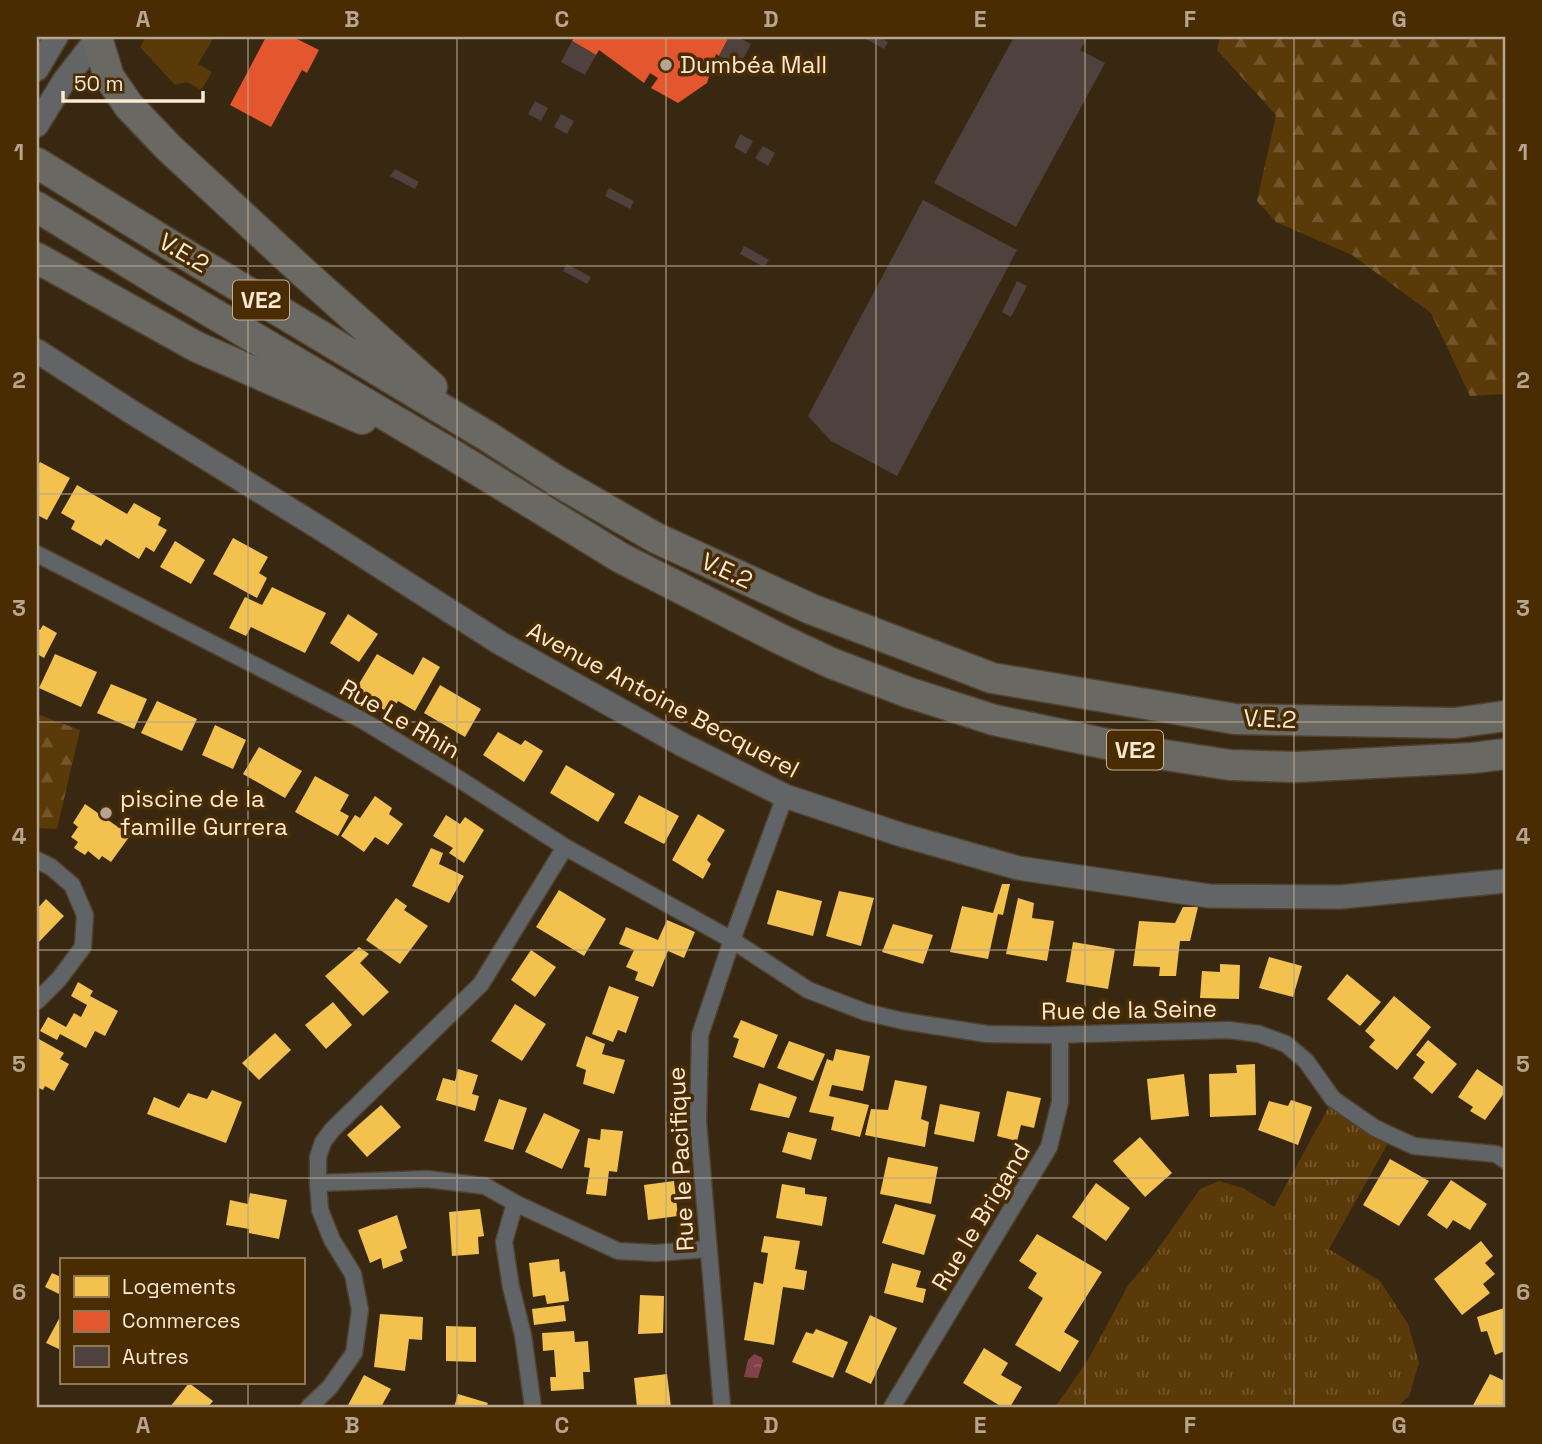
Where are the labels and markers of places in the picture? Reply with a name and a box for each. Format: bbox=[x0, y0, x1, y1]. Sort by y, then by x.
place label: Dumbéa Mall bbox=[680, 49, 827, 80]
marker: Dumbéa Mall bbox=[658, 57, 674, 73]
place label: piscine de la famille Gurrera bbox=[120, 783, 288, 842]
marker: piscine de la famille Gurrera bbox=[98, 805, 114, 821]

